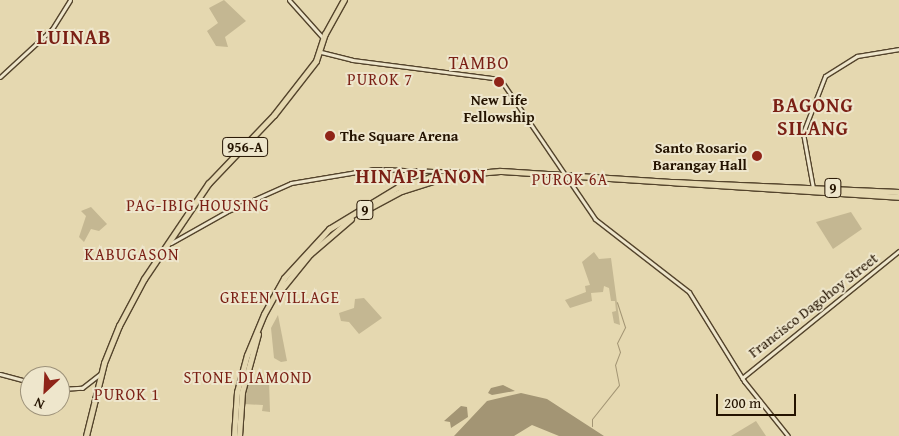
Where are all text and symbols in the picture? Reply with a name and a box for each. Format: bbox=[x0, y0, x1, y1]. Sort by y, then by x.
district label: LUINAB bbox=[36, 24, 112, 48]
district label: TAMBO bbox=[448, 52, 510, 74]
district label: PUROK 7 bbox=[346, 69, 414, 89]
marker: New Life Fellowship bbox=[493, 76, 505, 88]
place label: New Life Fellowship bbox=[464, 90, 534, 125]
district label: BAGONG SILANG bbox=[772, 93, 854, 140]
place label: The Square Arena bbox=[340, 127, 458, 145]
marker: The Square Arena bbox=[324, 130, 336, 142]
road number: 956-A bbox=[221, 136, 269, 158]
place label: Santo Rosario Barangay Hall bbox=[653, 138, 747, 173]
marker: Santo Rosario Barangay Hall bbox=[751, 150, 763, 162]
district label: HINAPLANON bbox=[354, 163, 488, 187]
district label: PUROK 6A bbox=[531, 169, 609, 189]
road number: 9 bbox=[824, 177, 842, 200]
district label: PAG-IBIG HOUSING bbox=[124, 195, 272, 215]
road number: 9 bbox=[356, 198, 374, 222]
district label: KABUGASON bbox=[83, 244, 181, 264]
street label: Francisco Dagohoy Street bbox=[745, 249, 881, 361]
district label: GREEN VILLAGE bbox=[218, 287, 342, 307]
north arrow bbox=[20, 366, 70, 416]
district label: STONE DIAMOND bbox=[182, 367, 314, 387]
district label: PUROK 1 bbox=[93, 384, 161, 404]
scale bar bbox=[719, 384, 799, 416]
text: 200 m bbox=[724, 392, 761, 413]
text: N bbox=[31, 393, 48, 415]

